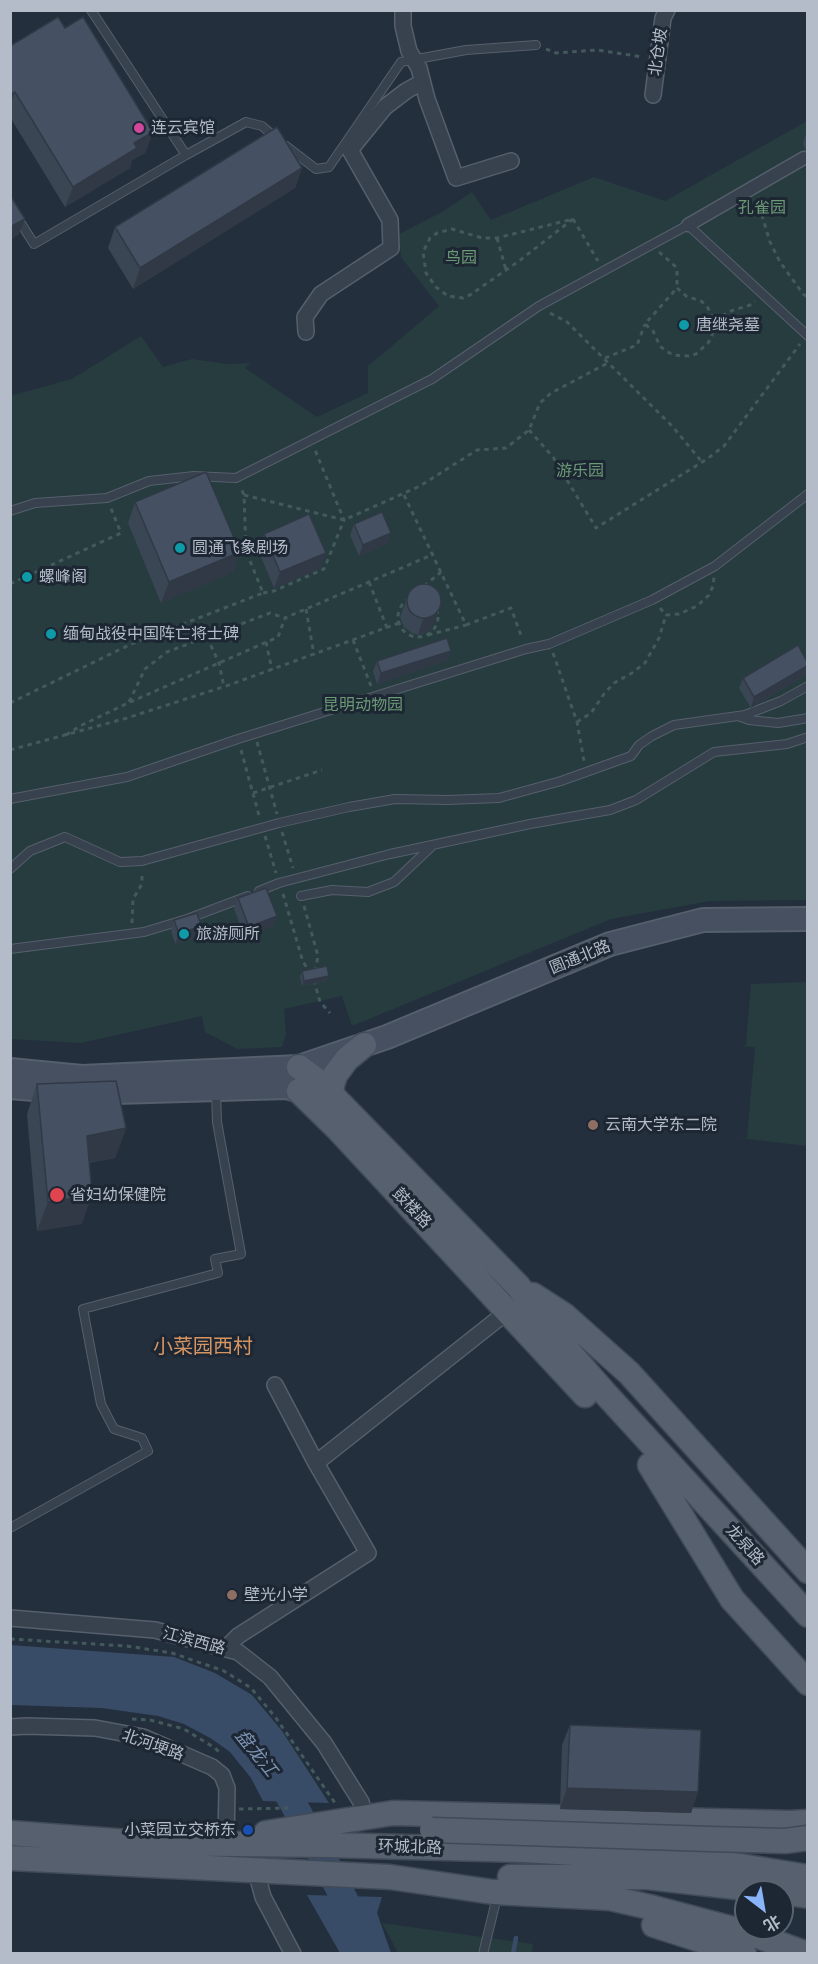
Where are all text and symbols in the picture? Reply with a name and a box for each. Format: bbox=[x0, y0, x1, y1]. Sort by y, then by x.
street label: 北仓坡 bbox=[645, 27, 671, 77]
place label: 连云宾馆 bbox=[151, 118, 215, 138]
marker: 连云宾馆 bbox=[132, 121, 146, 135]
park label: 孔雀园 bbox=[738, 198, 786, 218]
park label: 鸟园 bbox=[445, 248, 477, 268]
place label: 唐继尧墓 bbox=[696, 315, 760, 335]
marker: 唐继尧墓 bbox=[677, 318, 691, 332]
park label: 游乐园 bbox=[556, 461, 604, 481]
place label: 圆通飞象剧场 bbox=[192, 538, 288, 558]
marker: 圆通飞象剧场 bbox=[173, 541, 187, 555]
place label: 螺峰阁 bbox=[39, 567, 87, 587]
marker: 螺峰阁 bbox=[20, 570, 34, 584]
place label: 缅甸战役中国阵亡将士碑 bbox=[63, 624, 239, 644]
marker: 缅甸战役中国阵亡将士碑 bbox=[44, 627, 58, 641]
park label: 昆明动物园 bbox=[323, 695, 403, 715]
place label: 旅游厕所 bbox=[196, 924, 260, 944]
marker: 旅游厕所 bbox=[177, 927, 191, 941]
street label: 圆通北路 bbox=[547, 936, 613, 978]
place label: 云南大学东二院 bbox=[605, 1115, 717, 1135]
marker: 云南大学东二院 bbox=[586, 1118, 600, 1132]
street label: 鼓楼路 bbox=[389, 1184, 435, 1232]
place label: 省妇幼保健院 bbox=[70, 1185, 166, 1205]
marker: 省妇幼保健院 bbox=[48, 1186, 66, 1204]
district label: 小菜园西村 bbox=[153, 1335, 253, 1359]
street label: 龙泉路 bbox=[722, 1521, 768, 1569]
place label: 壁光小学 bbox=[244, 1585, 308, 1605]
marker: 壁光小学 bbox=[225, 1588, 239, 1602]
street label: 江滨西路 bbox=[161, 1623, 227, 1659]
water label: 盘龙江 bbox=[231, 1725, 281, 1781]
street label: 北河埂路 bbox=[120, 1726, 186, 1764]
place label: 小菜园立交桥东 bbox=[124, 1820, 236, 1840]
marker: 小菜园立交桥东 bbox=[241, 1823, 255, 1837]
street label: 环城北路 bbox=[378, 1836, 442, 1858]
north arrow bbox=[734, 1880, 794, 1940]
text: 北 bbox=[760, 1911, 784, 1936]

